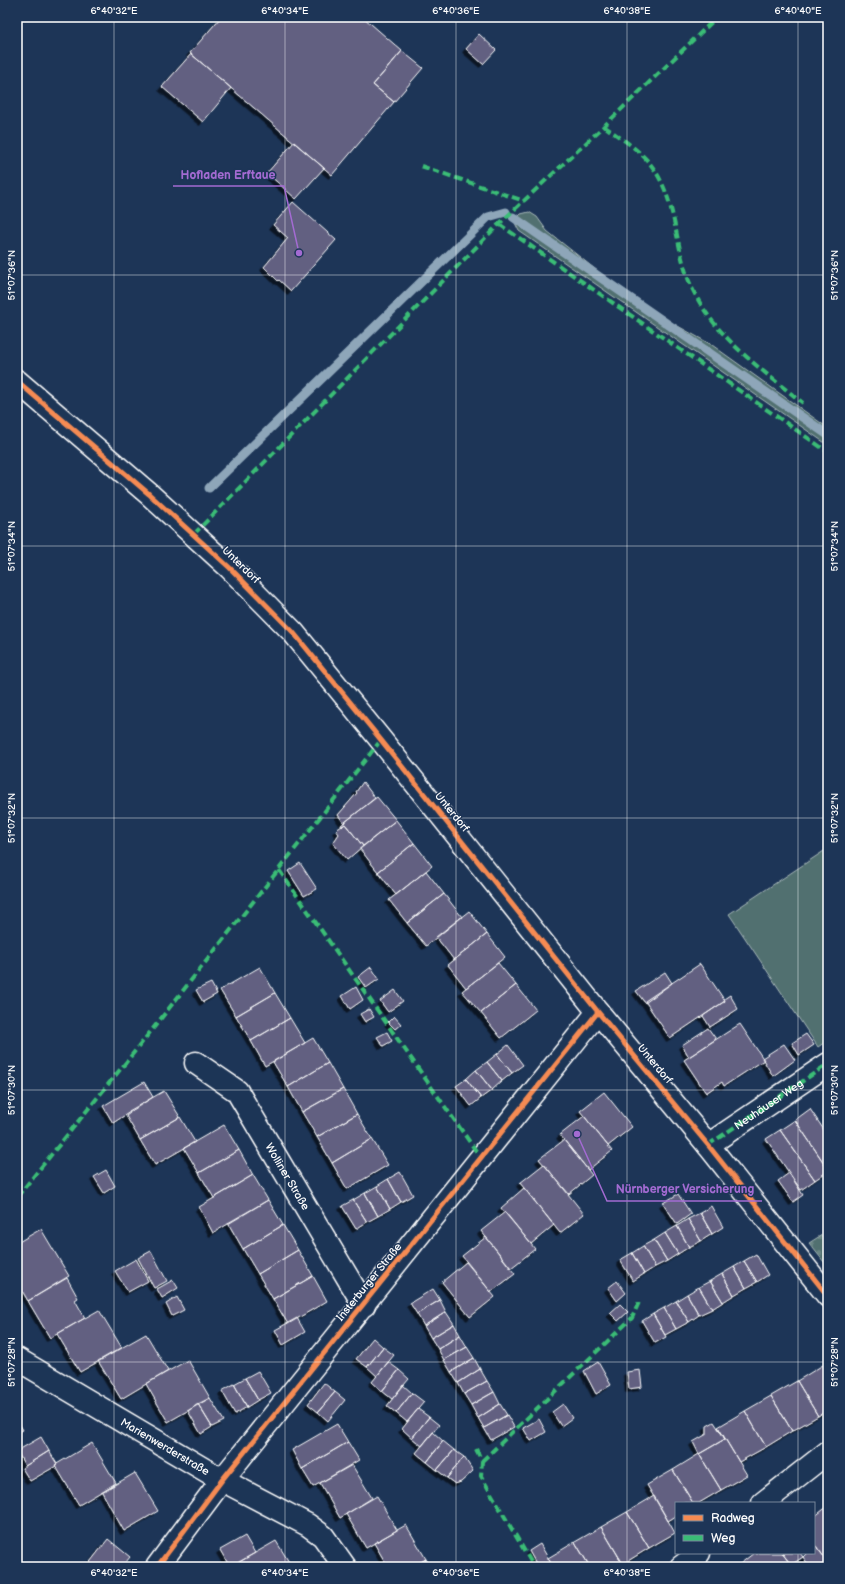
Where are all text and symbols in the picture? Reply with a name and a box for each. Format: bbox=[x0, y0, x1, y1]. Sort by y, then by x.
text: 6°40'32"E bbox=[90, 5, 138, 17]
text: 6°40'34"E bbox=[261, 5, 309, 17]
text: 6°40'36"E bbox=[432, 5, 480, 17]
text: 6°40'38"E bbox=[603, 5, 651, 17]
text: 6°40'40"E bbox=[774, 5, 822, 17]
callout: Hofladen Erftaue bbox=[173, 162, 284, 186]
text: Hofladen Erftaue bbox=[181, 168, 276, 183]
text: 51°07'36"N bbox=[6, 250, 18, 300]
text: 51°07'36"N bbox=[829, 250, 841, 300]
text: 51°07'34"N bbox=[6, 521, 18, 571]
text: 51°07'34"N bbox=[829, 521, 841, 571]
street label: Unterdorf bbox=[219, 544, 263, 587]
street label: Unterdorf bbox=[432, 789, 472, 835]
text: 51°07'32"N bbox=[6, 793, 18, 843]
text: 51°07'32"N bbox=[829, 793, 841, 843]
street label: Unterdorf bbox=[635, 1042, 676, 1087]
text: 51°07'30"N bbox=[6, 1065, 18, 1115]
text: 51°07'30"N bbox=[829, 1065, 841, 1115]
street label: Neuhäuser Weg bbox=[732, 1076, 805, 1132]
street label: Wolliner Straße bbox=[263, 1141, 313, 1213]
callout: Nürnberger Versicherung bbox=[607, 1177, 762, 1201]
text: Nürnberger Versicherung bbox=[616, 1182, 754, 1197]
street label: Insterburger Straße bbox=[333, 1240, 405, 1324]
text: 51°07'28"N bbox=[6, 1337, 18, 1387]
text: 51°07'28"N bbox=[829, 1337, 841, 1387]
street label: Marienwerderstraße bbox=[118, 1415, 212, 1478]
legend bbox=[675, 1502, 815, 1554]
text: Radweg bbox=[711, 1511, 755, 1526]
text: Weg bbox=[711, 1531, 735, 1546]
text: 6°40'32"E bbox=[90, 1567, 138, 1579]
text: 6°40'34"E bbox=[261, 1567, 309, 1579]
text: 6°40'36"E bbox=[432, 1567, 480, 1579]
text: 6°40'38"E bbox=[603, 1567, 651, 1579]

